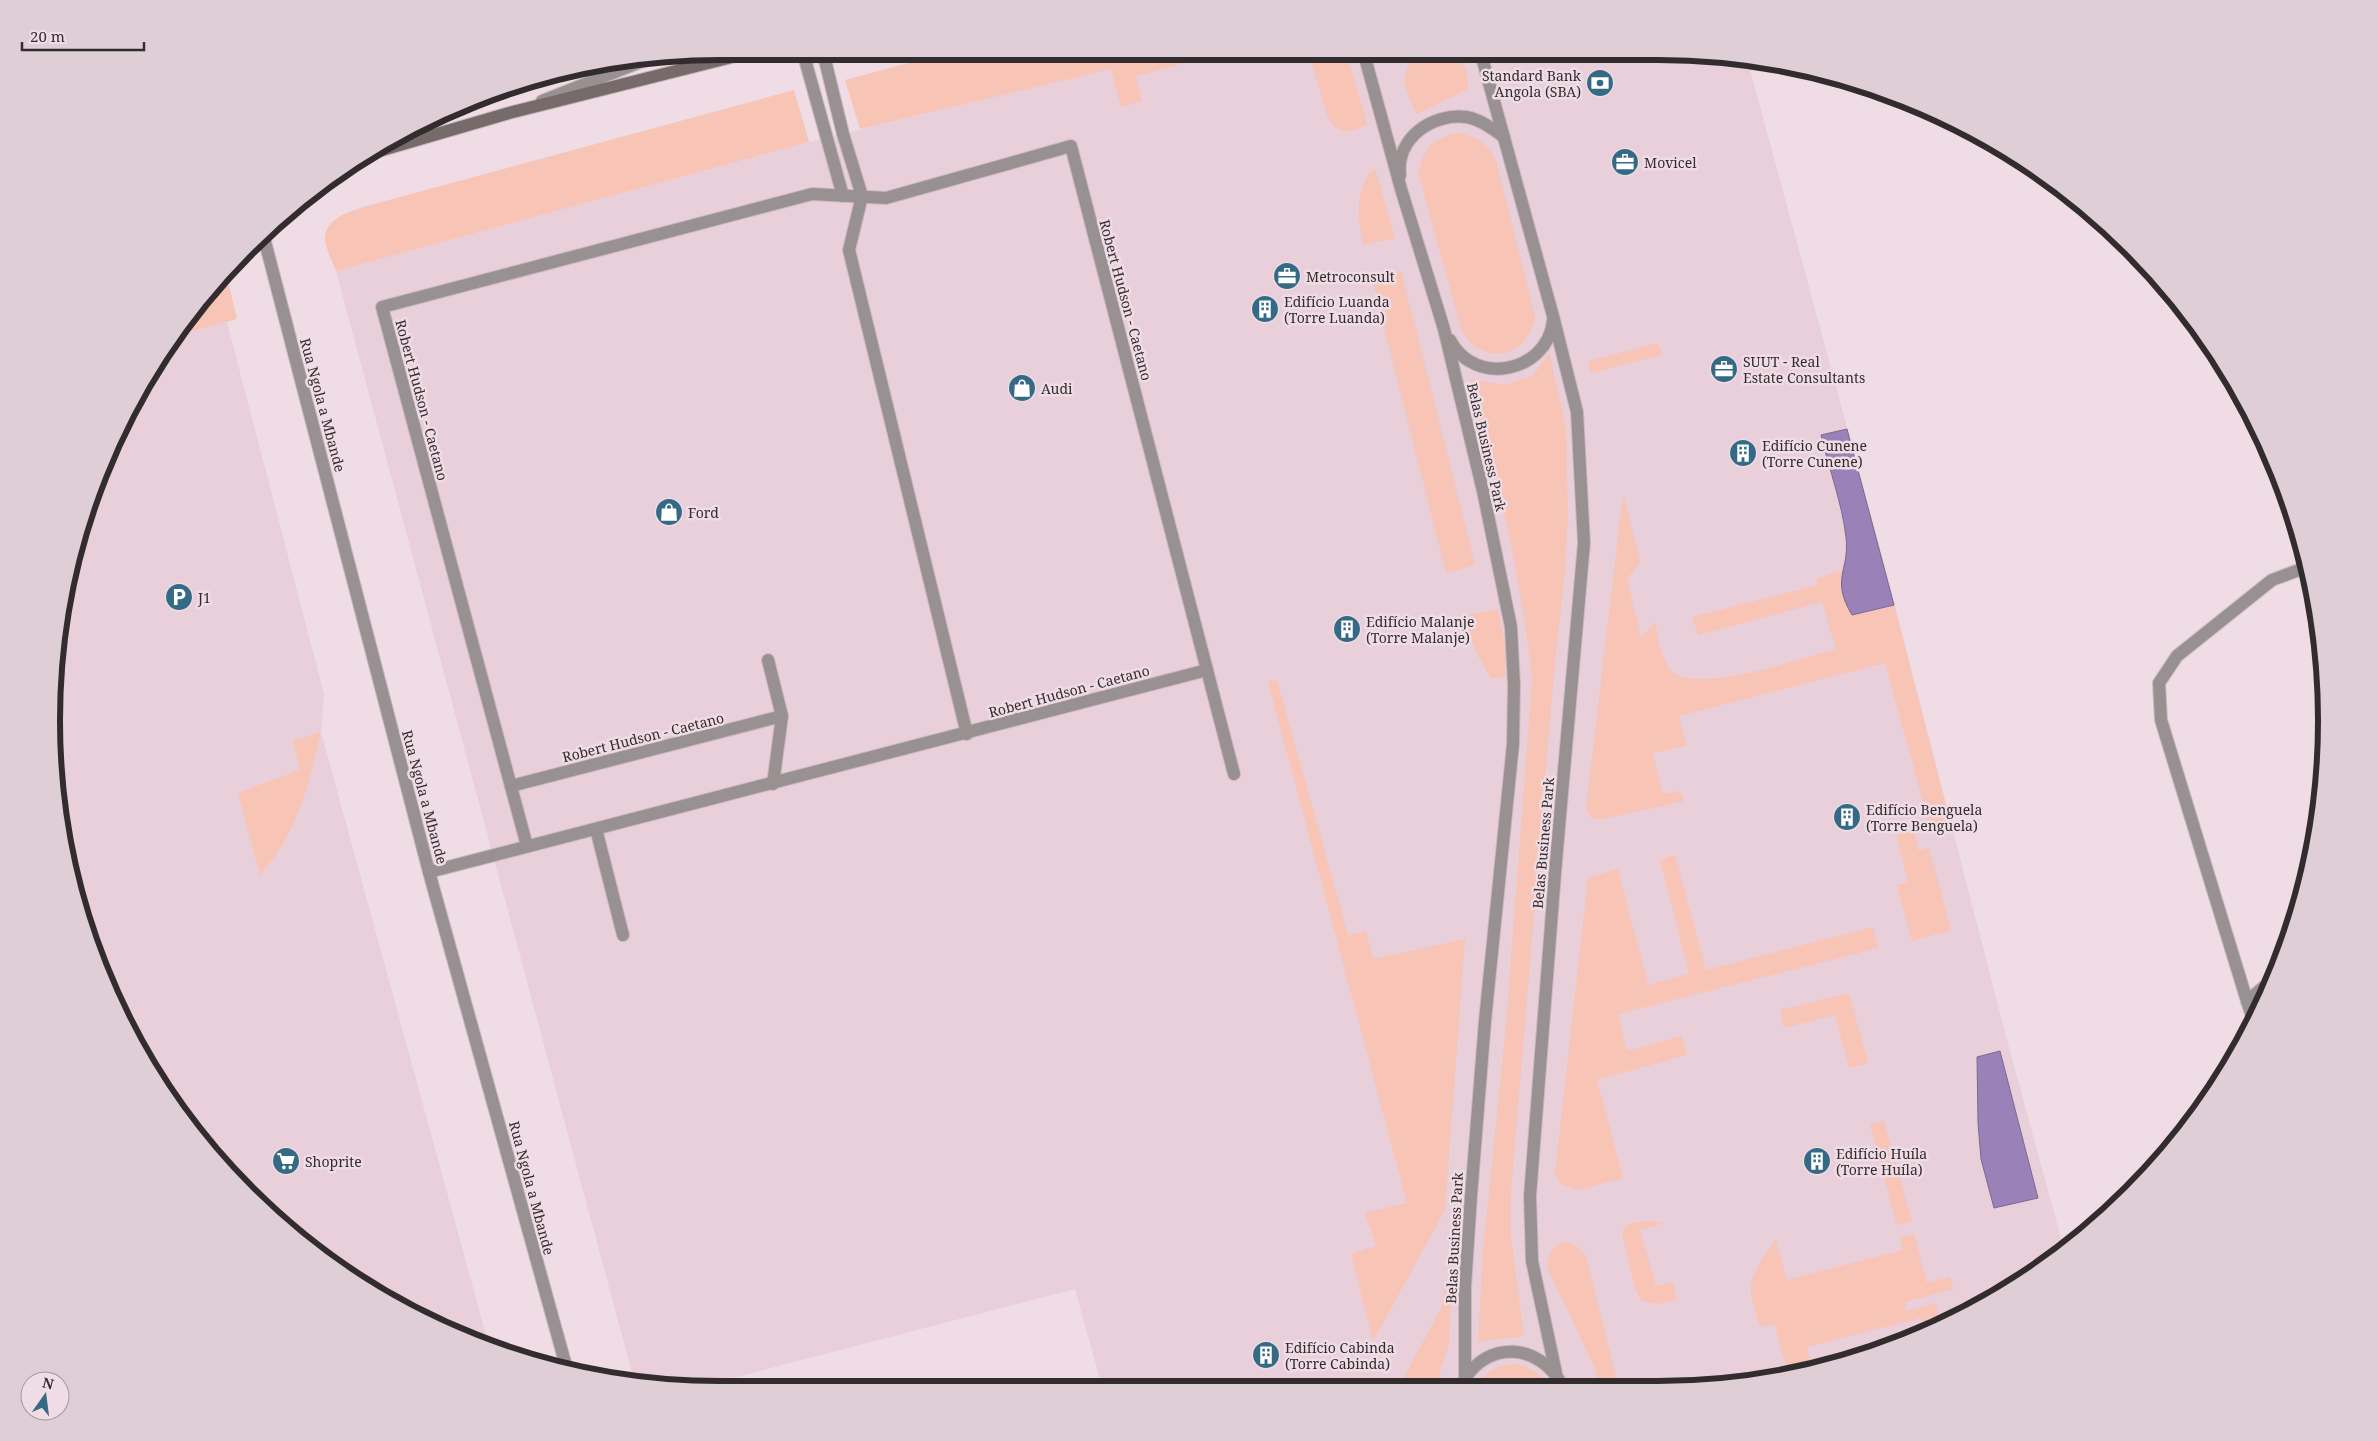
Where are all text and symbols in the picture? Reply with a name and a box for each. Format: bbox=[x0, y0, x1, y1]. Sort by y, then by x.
scale bar bbox=[22, 20, 145, 52]
text: 20 m bbox=[30, 26, 65, 46]
place label: Standard Bank Angola (SBA) bbox=[1482, 66, 1582, 101]
bank icon: Standard Bank Angola (SBA) bbox=[1585, 68, 1615, 98]
office icon: Movicel bbox=[1610, 147, 1640, 177]
place label: Movicel bbox=[1644, 153, 1697, 172]
street label: Robert Hudson - Caetano bbox=[1095, 217, 1157, 383]
office icon: Metroconsult bbox=[1272, 261, 1302, 291]
place label: Metroconsult bbox=[1306, 267, 1395, 286]
place label: Edifício Luanda (Torre Luanda) bbox=[1284, 292, 1390, 327]
building icon: Edifício Luanda (Torre Luanda) bbox=[1250, 294, 1280, 324]
street label: Robert Hudson - Caetano bbox=[391, 317, 453, 483]
street label: Rua Ngola a Mbande bbox=[296, 336, 350, 474]
place label: SUUT - Real Estate Consultants bbox=[1743, 352, 1865, 387]
office icon: SUUT - Real Estate Consultants bbox=[1709, 354, 1739, 384]
shop icon: Audi bbox=[1007, 373, 1037, 403]
place label: Audi bbox=[1041, 379, 1073, 398]
street label: Belas Business Park bbox=[1463, 381, 1511, 514]
place label: Edifício Cunene (Torre Cunene) bbox=[1762, 436, 1867, 471]
building icon: Edifício Cunene (Torre Cunene) bbox=[1728, 438, 1758, 468]
shop icon: Ford bbox=[654, 497, 684, 527]
place label: Ford bbox=[688, 503, 719, 522]
parking icon: J1 bbox=[164, 582, 194, 612]
place label: J1 bbox=[197, 588, 211, 607]
place label: Edifício Malanje (Torre Malanje) bbox=[1366, 612, 1475, 647]
building icon: Edifício Malanje (Torre Malanje) bbox=[1332, 614, 1362, 644]
street label: Robert Hudson - Caetano bbox=[986, 660, 1152, 722]
street label: Robert Hudson - Caetano bbox=[560, 708, 726, 766]
street label: Rua Ngola a Mbande bbox=[398, 728, 452, 866]
street label: Belas Business Park bbox=[1528, 776, 1558, 909]
place label: Edifício Benguela (Torre Benguela) bbox=[1866, 800, 1982, 835]
building icon: Edifício Benguela (Torre Benguela) bbox=[1832, 802, 1862, 832]
street label: Rua Ngola a Mbande bbox=[505, 1119, 559, 1257]
place label: Edifício Huíla (Torre Huíla) bbox=[1836, 1144, 1927, 1179]
supermarket icon: Shoprite bbox=[271, 1146, 301, 1176]
building icon: Edifício Huíla (Torre Huíla) bbox=[1802, 1146, 1832, 1176]
place label: Shoprite bbox=[305, 1152, 362, 1171]
street label: Belas Business Park bbox=[1441, 1171, 1467, 1304]
place label: Edifício Cabinda (Torre Cabinda) bbox=[1285, 1338, 1395, 1373]
building icon: Edifício Cabinda (Torre Cabinda) bbox=[1251, 1340, 1281, 1370]
north arrow bbox=[20, 1371, 70, 1421]
text: N bbox=[41, 1372, 56, 1393]

